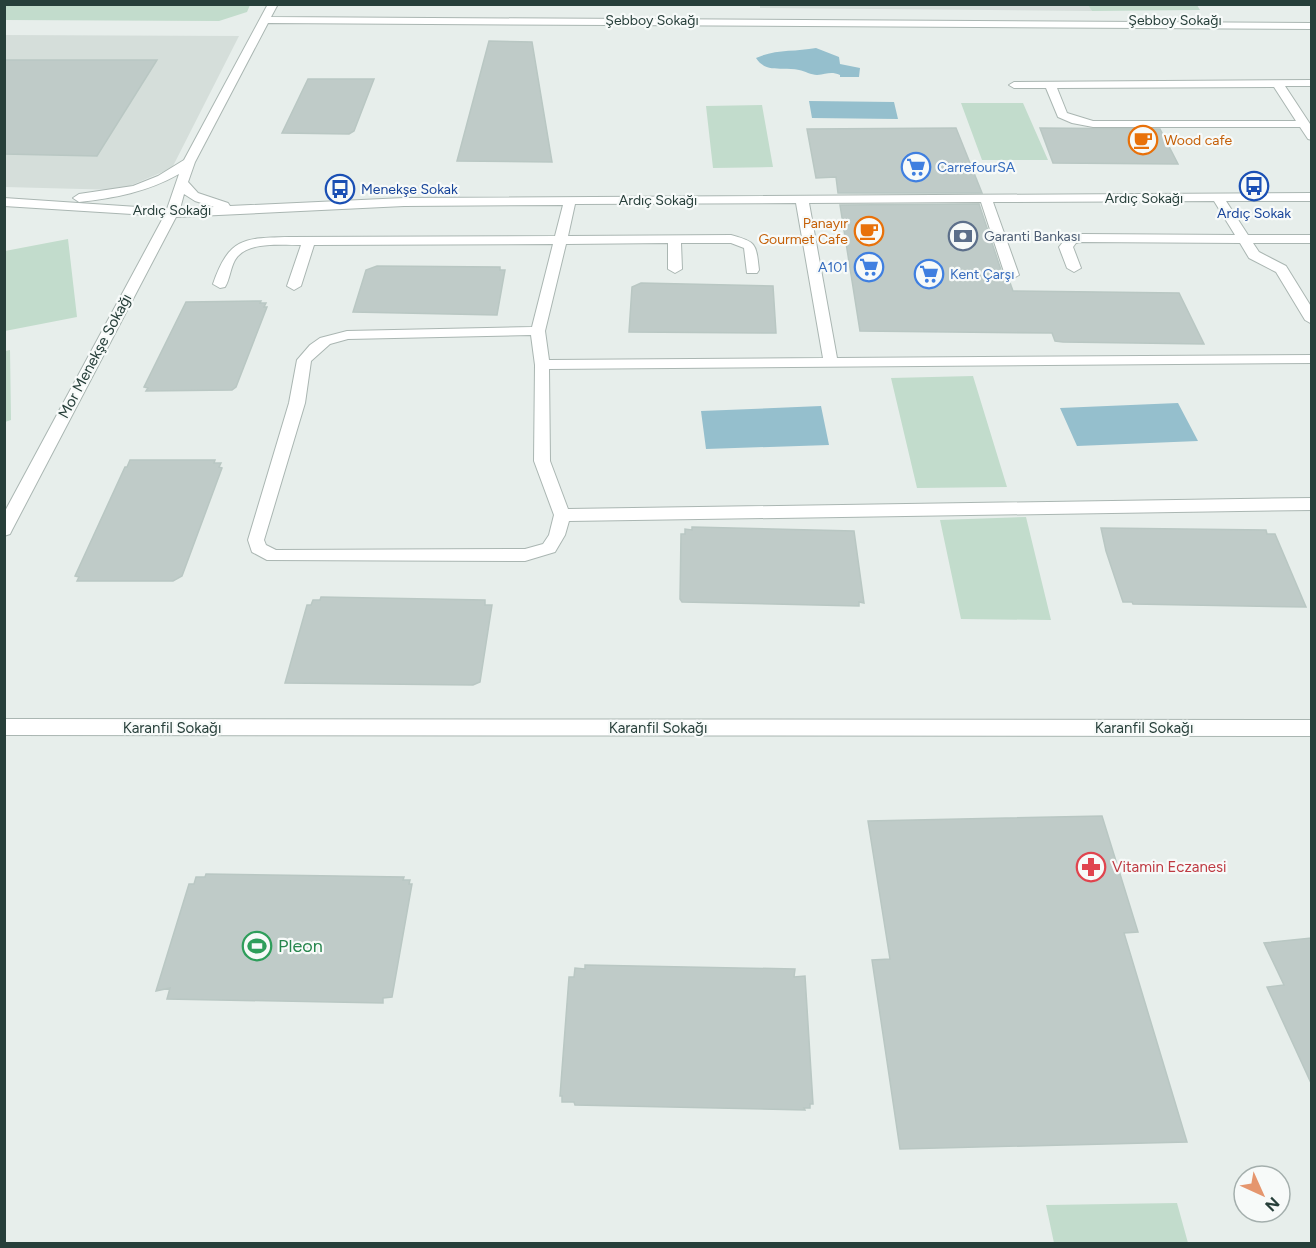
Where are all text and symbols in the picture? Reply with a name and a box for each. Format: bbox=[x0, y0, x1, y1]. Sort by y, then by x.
street label: Şebboy Sokağı bbox=[605, 12, 699, 29]
street label: Şebboy Sokağı bbox=[1128, 12, 1222, 29]
cafe icon: Wood cafe bbox=[1127, 124, 1159, 156]
place label: Wood cafe bbox=[1164, 132, 1233, 149]
supermarket icon: CarrefourSA bbox=[900, 151, 932, 183]
place label: CarrefourSA bbox=[937, 159, 1016, 176]
bus stop icon: Ardıç Sokak bbox=[1238, 170, 1270, 202]
bus stop icon: Menekşe Sokak bbox=[324, 173, 356, 205]
place label: Menekşe Sokak bbox=[361, 181, 458, 198]
street label: Ardıç Sokağı bbox=[1105, 190, 1183, 207]
street label: Ardıç Sokağı bbox=[619, 192, 697, 209]
street label: Ardıç Sokağı bbox=[133, 202, 211, 219]
place label: Ardıç Sokak bbox=[1217, 205, 1291, 222]
place label: Panayır Gourmet Cafe bbox=[758, 215, 848, 248]
cafe icon: Panayır Gourmet Cafe bbox=[853, 215, 885, 247]
bank icon: Garanti Bankası bbox=[947, 220, 979, 252]
place label: Garanti Bankası bbox=[984, 228, 1081, 245]
supermarket icon: A101 bbox=[853, 251, 885, 283]
supermarket icon: Kent Çarşı bbox=[913, 258, 945, 290]
place label: A101 bbox=[818, 259, 848, 276]
place label: Kent Çarşı bbox=[950, 266, 1014, 283]
street label: Mor Menekşe Sokağı bbox=[54, 290, 136, 422]
street label: Karanfil Sokağı bbox=[123, 719, 221, 737]
street label: Karanfil Sokağı bbox=[609, 719, 707, 737]
street label: Karanfil Sokağı bbox=[1095, 719, 1193, 737]
pharmacy icon: Vitamin Eczanesi bbox=[1075, 851, 1107, 883]
place label: Vitamin Eczanesi bbox=[1112, 858, 1227, 876]
sports icon: Pleon bbox=[241, 930, 273, 962]
place label: Pleon bbox=[278, 935, 323, 957]
north arrow bbox=[1232, 1164, 1292, 1224]
text: N bbox=[1261, 1193, 1283, 1215]

